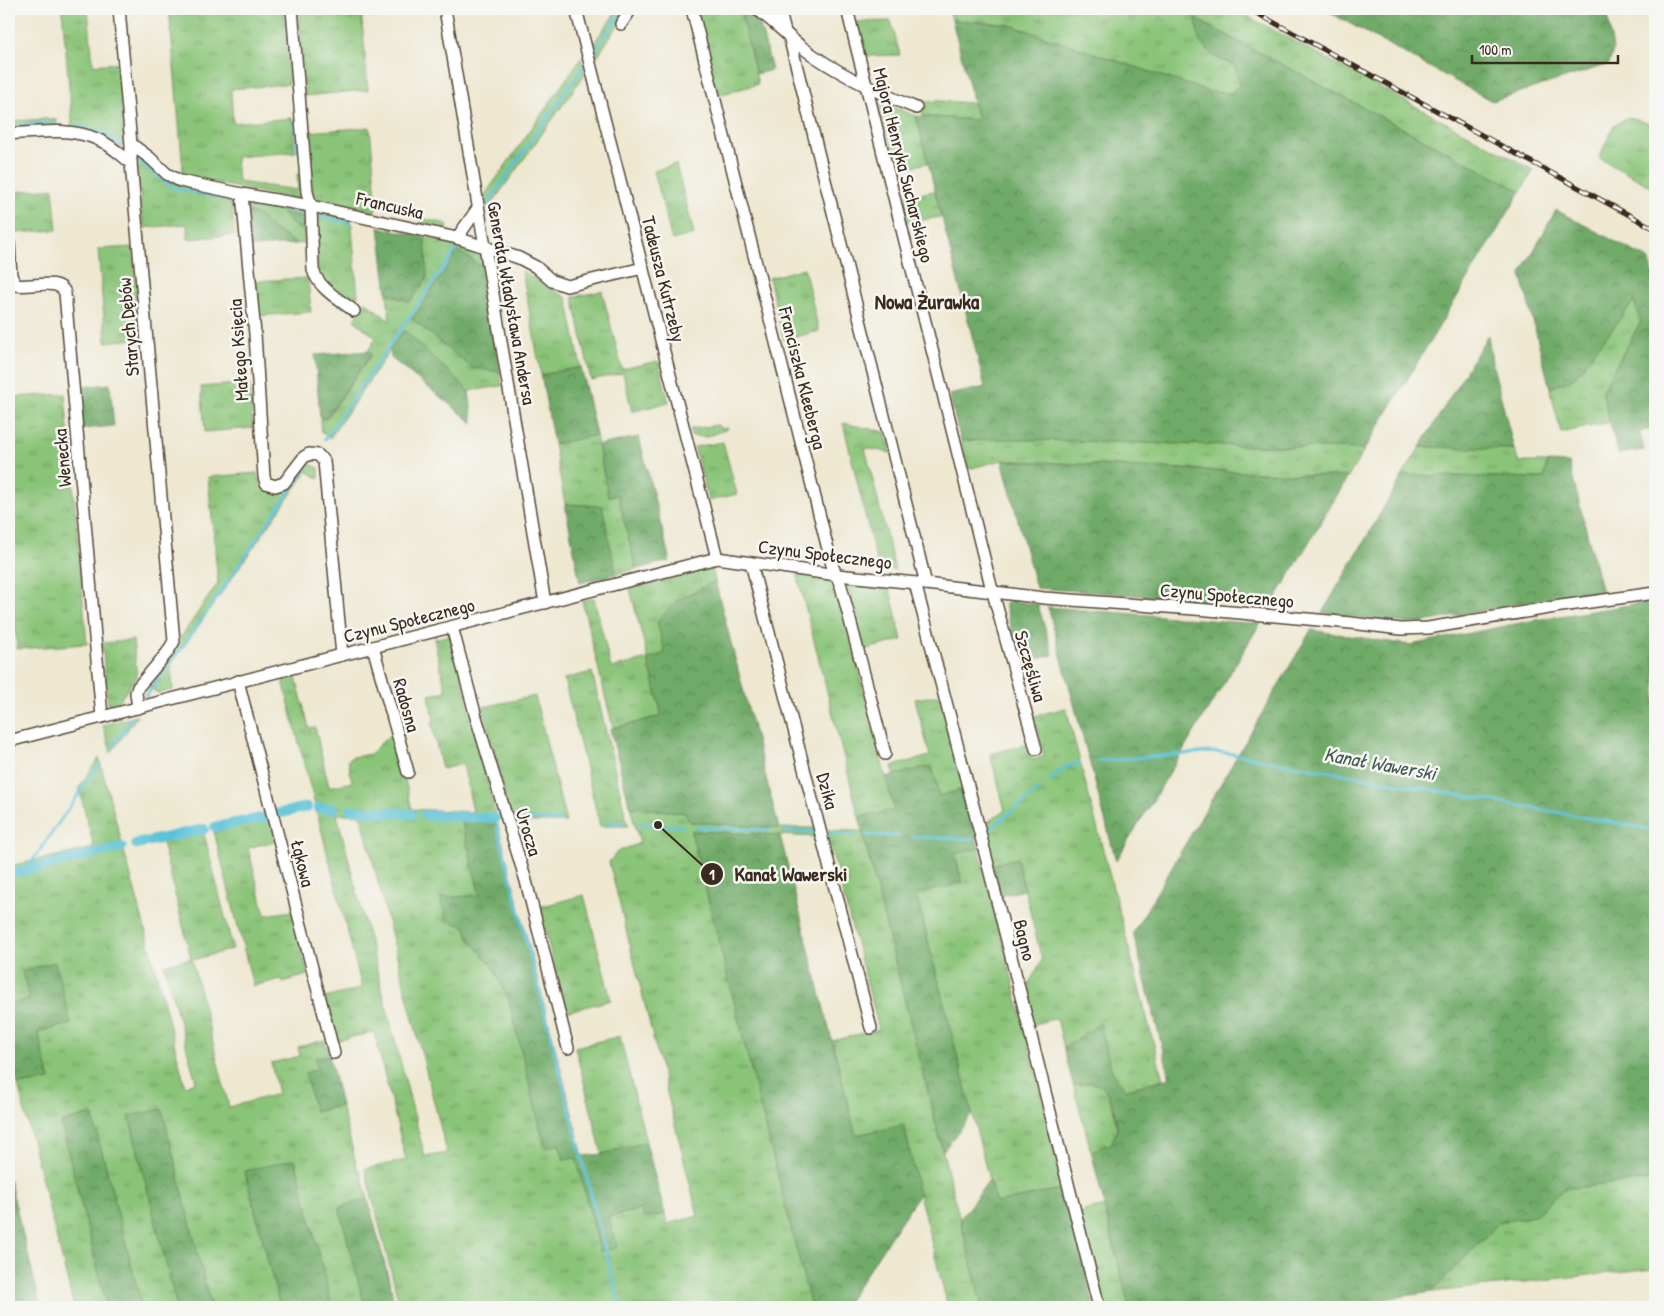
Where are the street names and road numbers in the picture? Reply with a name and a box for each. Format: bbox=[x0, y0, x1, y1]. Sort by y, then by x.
street label: Majora Henryka Sucharskiego bbox=[867, 65, 941, 265]
street label: Francuska bbox=[353, 184, 427, 225]
street label: Generała Władysława Andersa bbox=[481, 199, 543, 407]
street label: Tadeusza Kutrzeby bbox=[636, 213, 692, 345]
street label: Starych Dębów bbox=[111, 277, 145, 377]
street label: Małego Księcia bbox=[221, 298, 255, 402]
street label: Franciszka Kleeberga bbox=[772, 303, 833, 452]
street label: Wenecka bbox=[46, 427, 77, 488]
street label: Czynu Społecznego bbox=[757, 533, 894, 575]
street label: Czynu Społecznego bbox=[1159, 576, 1295, 614]
street label: Czynu Społecznego bbox=[341, 591, 478, 649]
street label: Szczęśliwa bbox=[1008, 627, 1054, 705]
street label: Radosna bbox=[387, 675, 427, 735]
street label: Dzika bbox=[811, 770, 845, 813]
street label: Urocza bbox=[509, 805, 549, 859]
street label: Łąkowa bbox=[285, 837, 322, 890]
street label: Bagno bbox=[1007, 917, 1043, 964]

